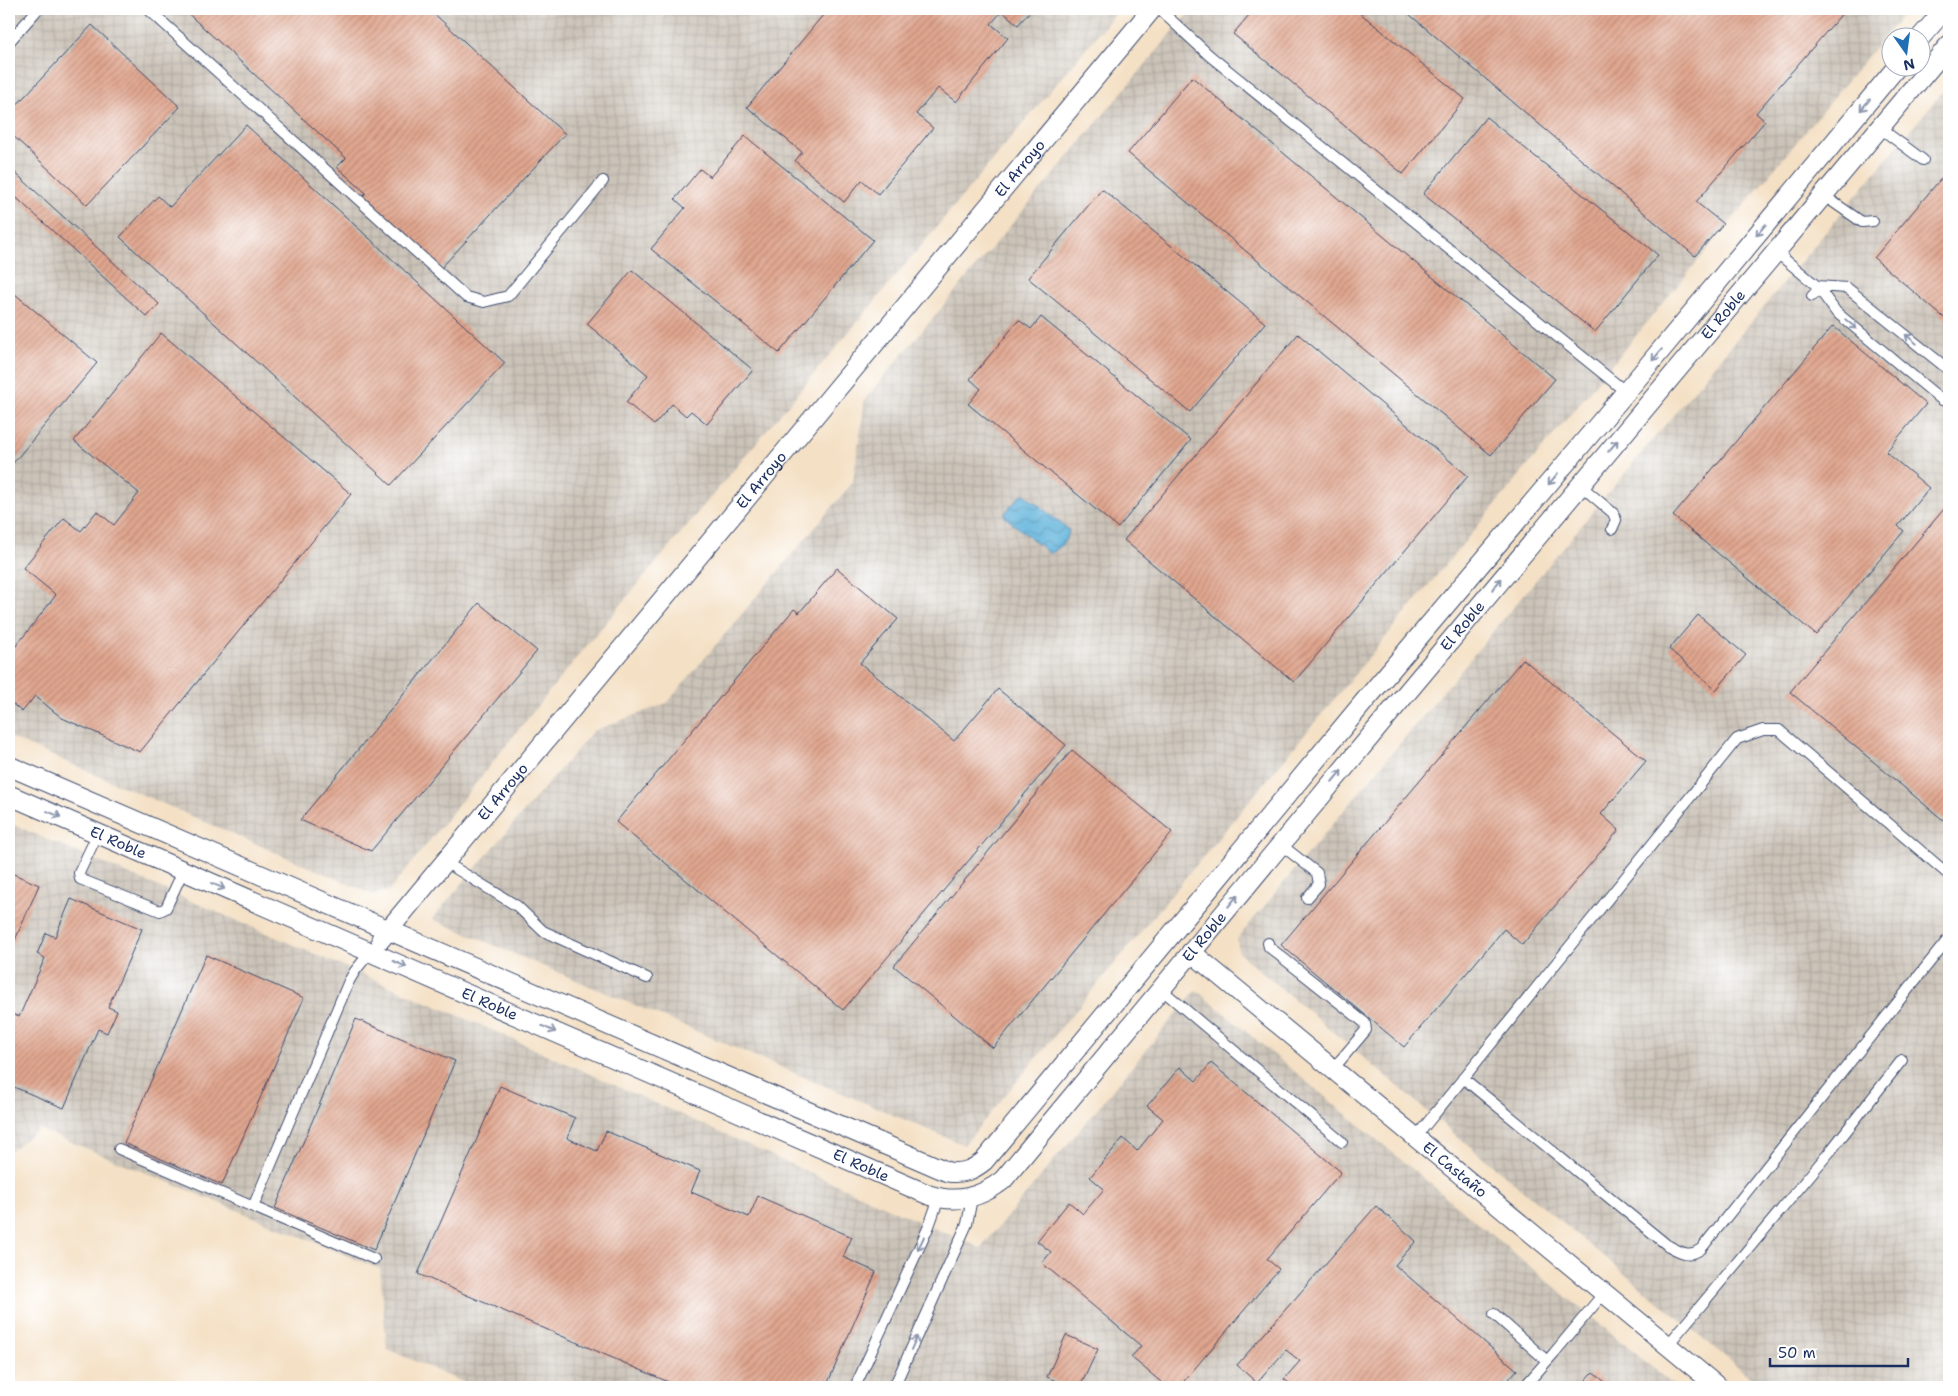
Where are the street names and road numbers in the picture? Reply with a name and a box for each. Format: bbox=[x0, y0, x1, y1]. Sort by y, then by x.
street label: El Arroyo bbox=[990, 135, 1050, 201]
street label: El Roble bbox=[1696, 286, 1750, 344]
street label: El Arroyo bbox=[732, 447, 791, 513]
street label: El Roble bbox=[1436, 597, 1489, 655]
street label: El Arroyo bbox=[473, 759, 533, 825]
street label: El Roble bbox=[87, 821, 149, 863]
street label: El Roble bbox=[1178, 908, 1231, 966]
street label: El Roble bbox=[458, 983, 521, 1025]
street label: El Castaño bbox=[1418, 1137, 1491, 1202]
street label: El Roble bbox=[830, 1144, 892, 1186]

